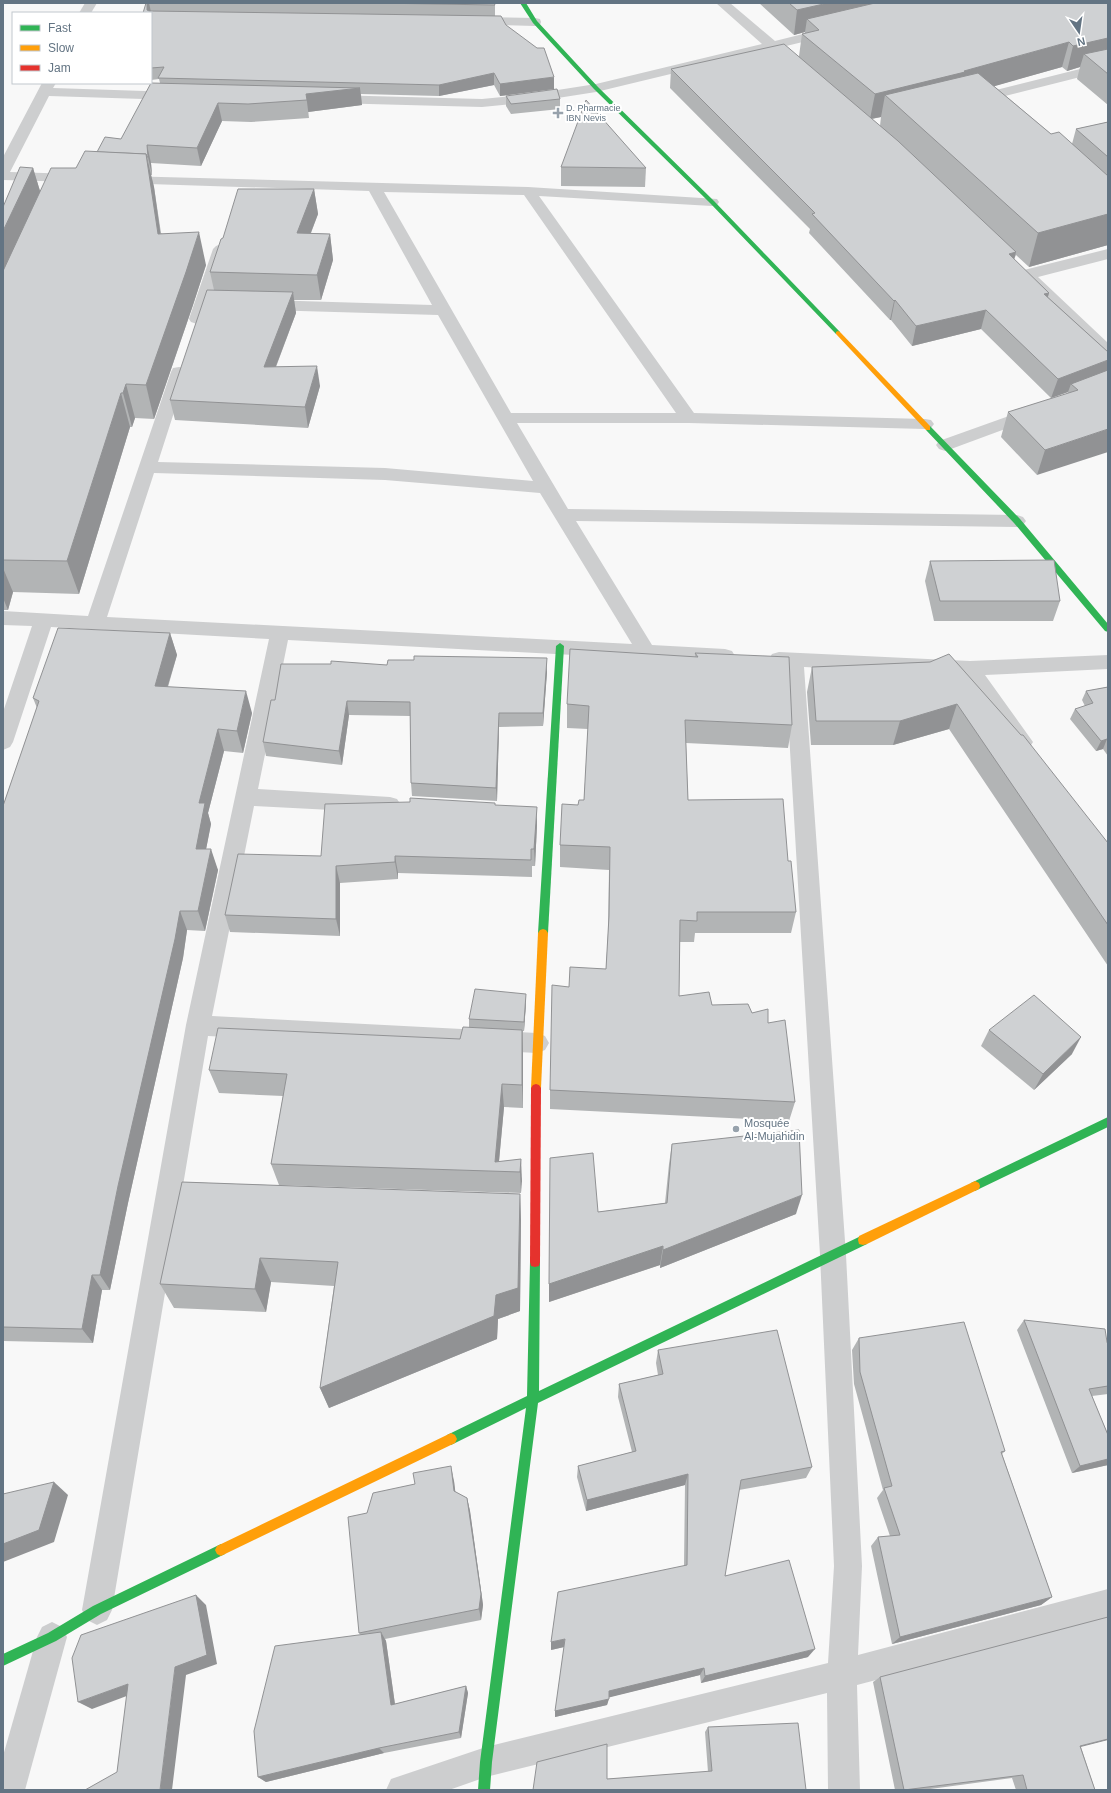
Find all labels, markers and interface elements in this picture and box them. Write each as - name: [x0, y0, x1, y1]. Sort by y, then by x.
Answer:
- legend: [12, 12, 152, 84]
- north arrow: [1059, 12, 1099, 52]
- text: Fast: [48, 21, 72, 35]
- text: N: [1076, 35, 1086, 48]
- text: Slow: [48, 41, 74, 55]
- text: Jam: [48, 61, 71, 75]
- place label: D. Pharmacie IBN Nevis: [566, 103, 621, 123]
- marker: D. Pharmacie IBN Nevis: [553, 108, 563, 118]
- place label: Mosquée Al-Mujahidin: [744, 1117, 805, 1142]
- marker: Mosquée Al-Mujahidin: [731, 1124, 741, 1134]

